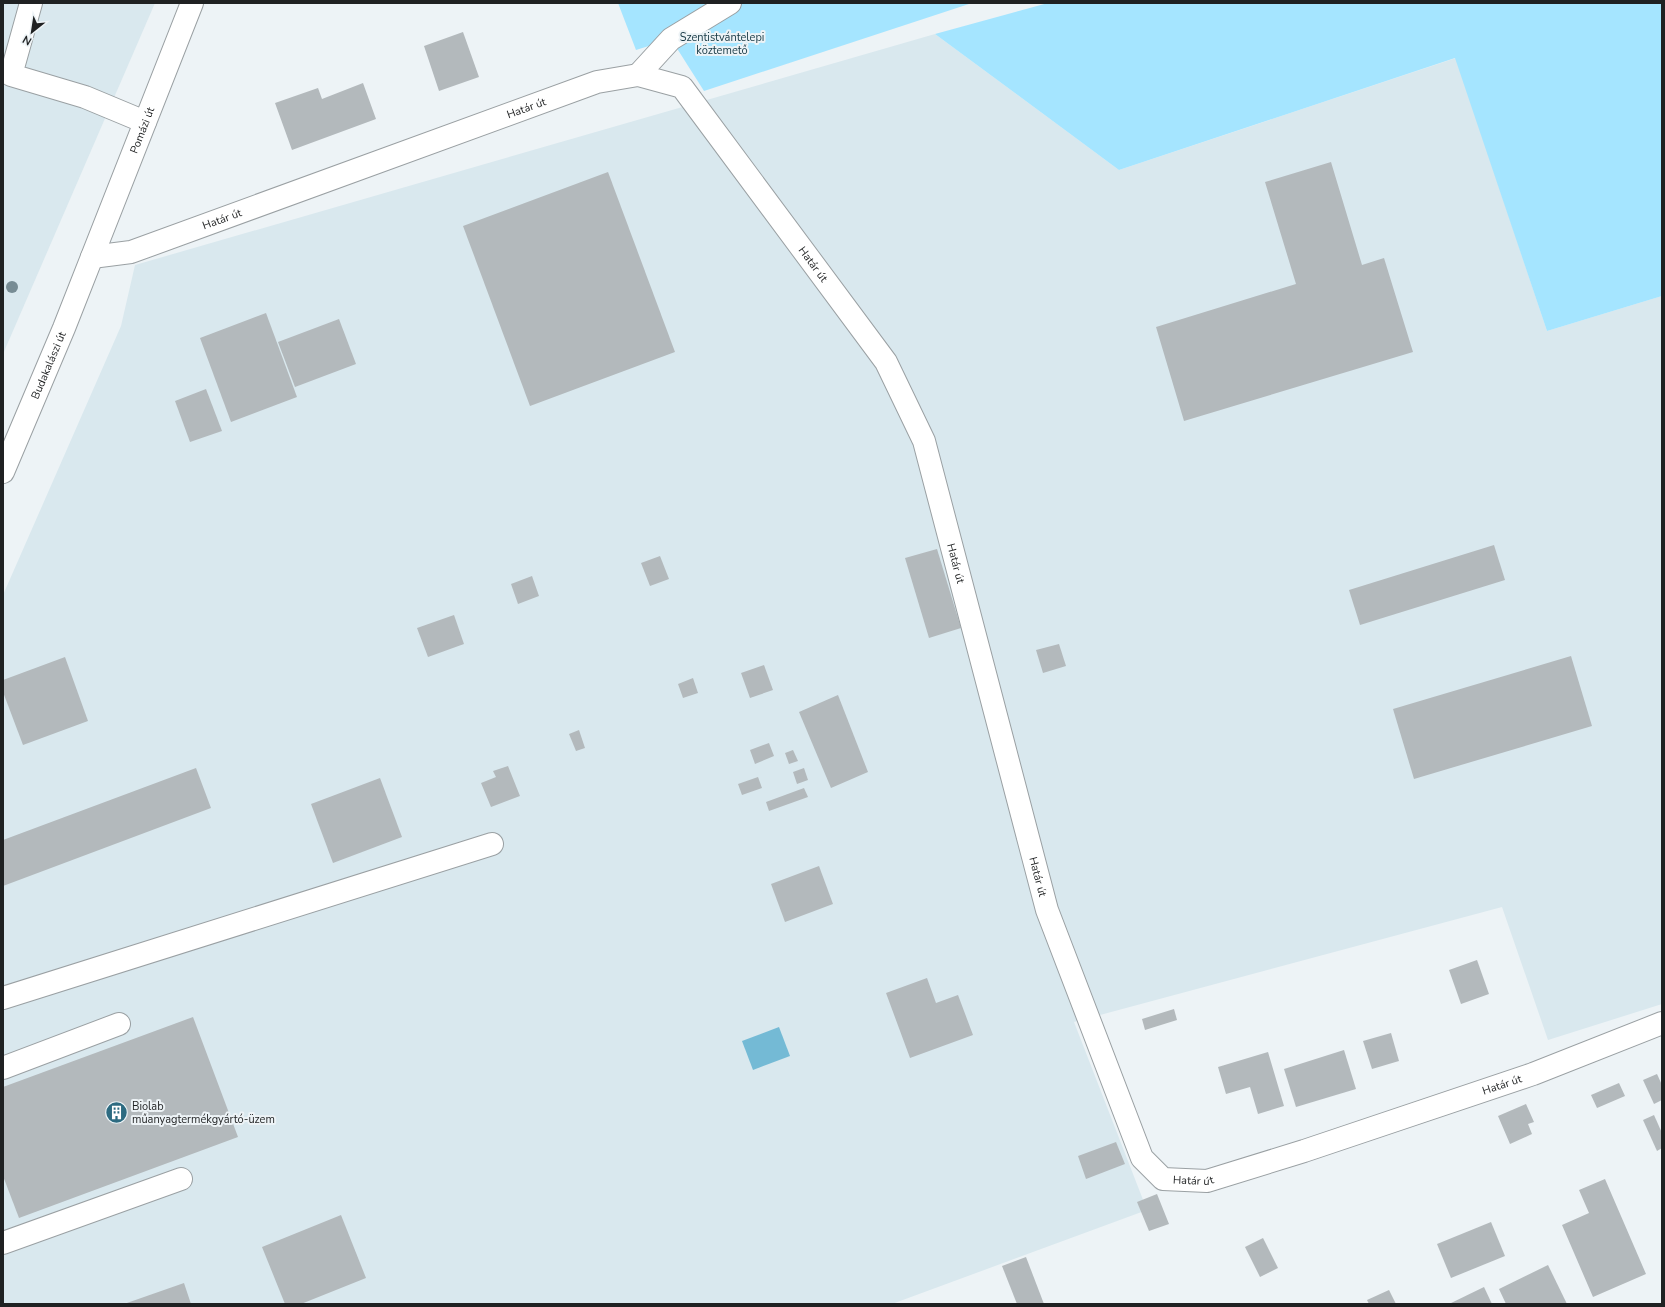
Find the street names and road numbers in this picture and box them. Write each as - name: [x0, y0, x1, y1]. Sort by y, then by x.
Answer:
- street label: Határ út: [505, 94, 548, 122]
- street label: Pomázi út: [126, 105, 158, 156]
- street label: Határ út: [200, 205, 244, 233]
- street label: Határ út: [795, 244, 831, 285]
- street label: Budakalászi út: [28, 329, 70, 401]
- street label: Határ út: [943, 542, 968, 585]
- street label: Határ út: [1025, 855, 1050, 899]
- street label: Határ út: [1480, 1071, 1524, 1099]
- street label: Határ út: [1172, 1172, 1216, 1189]

